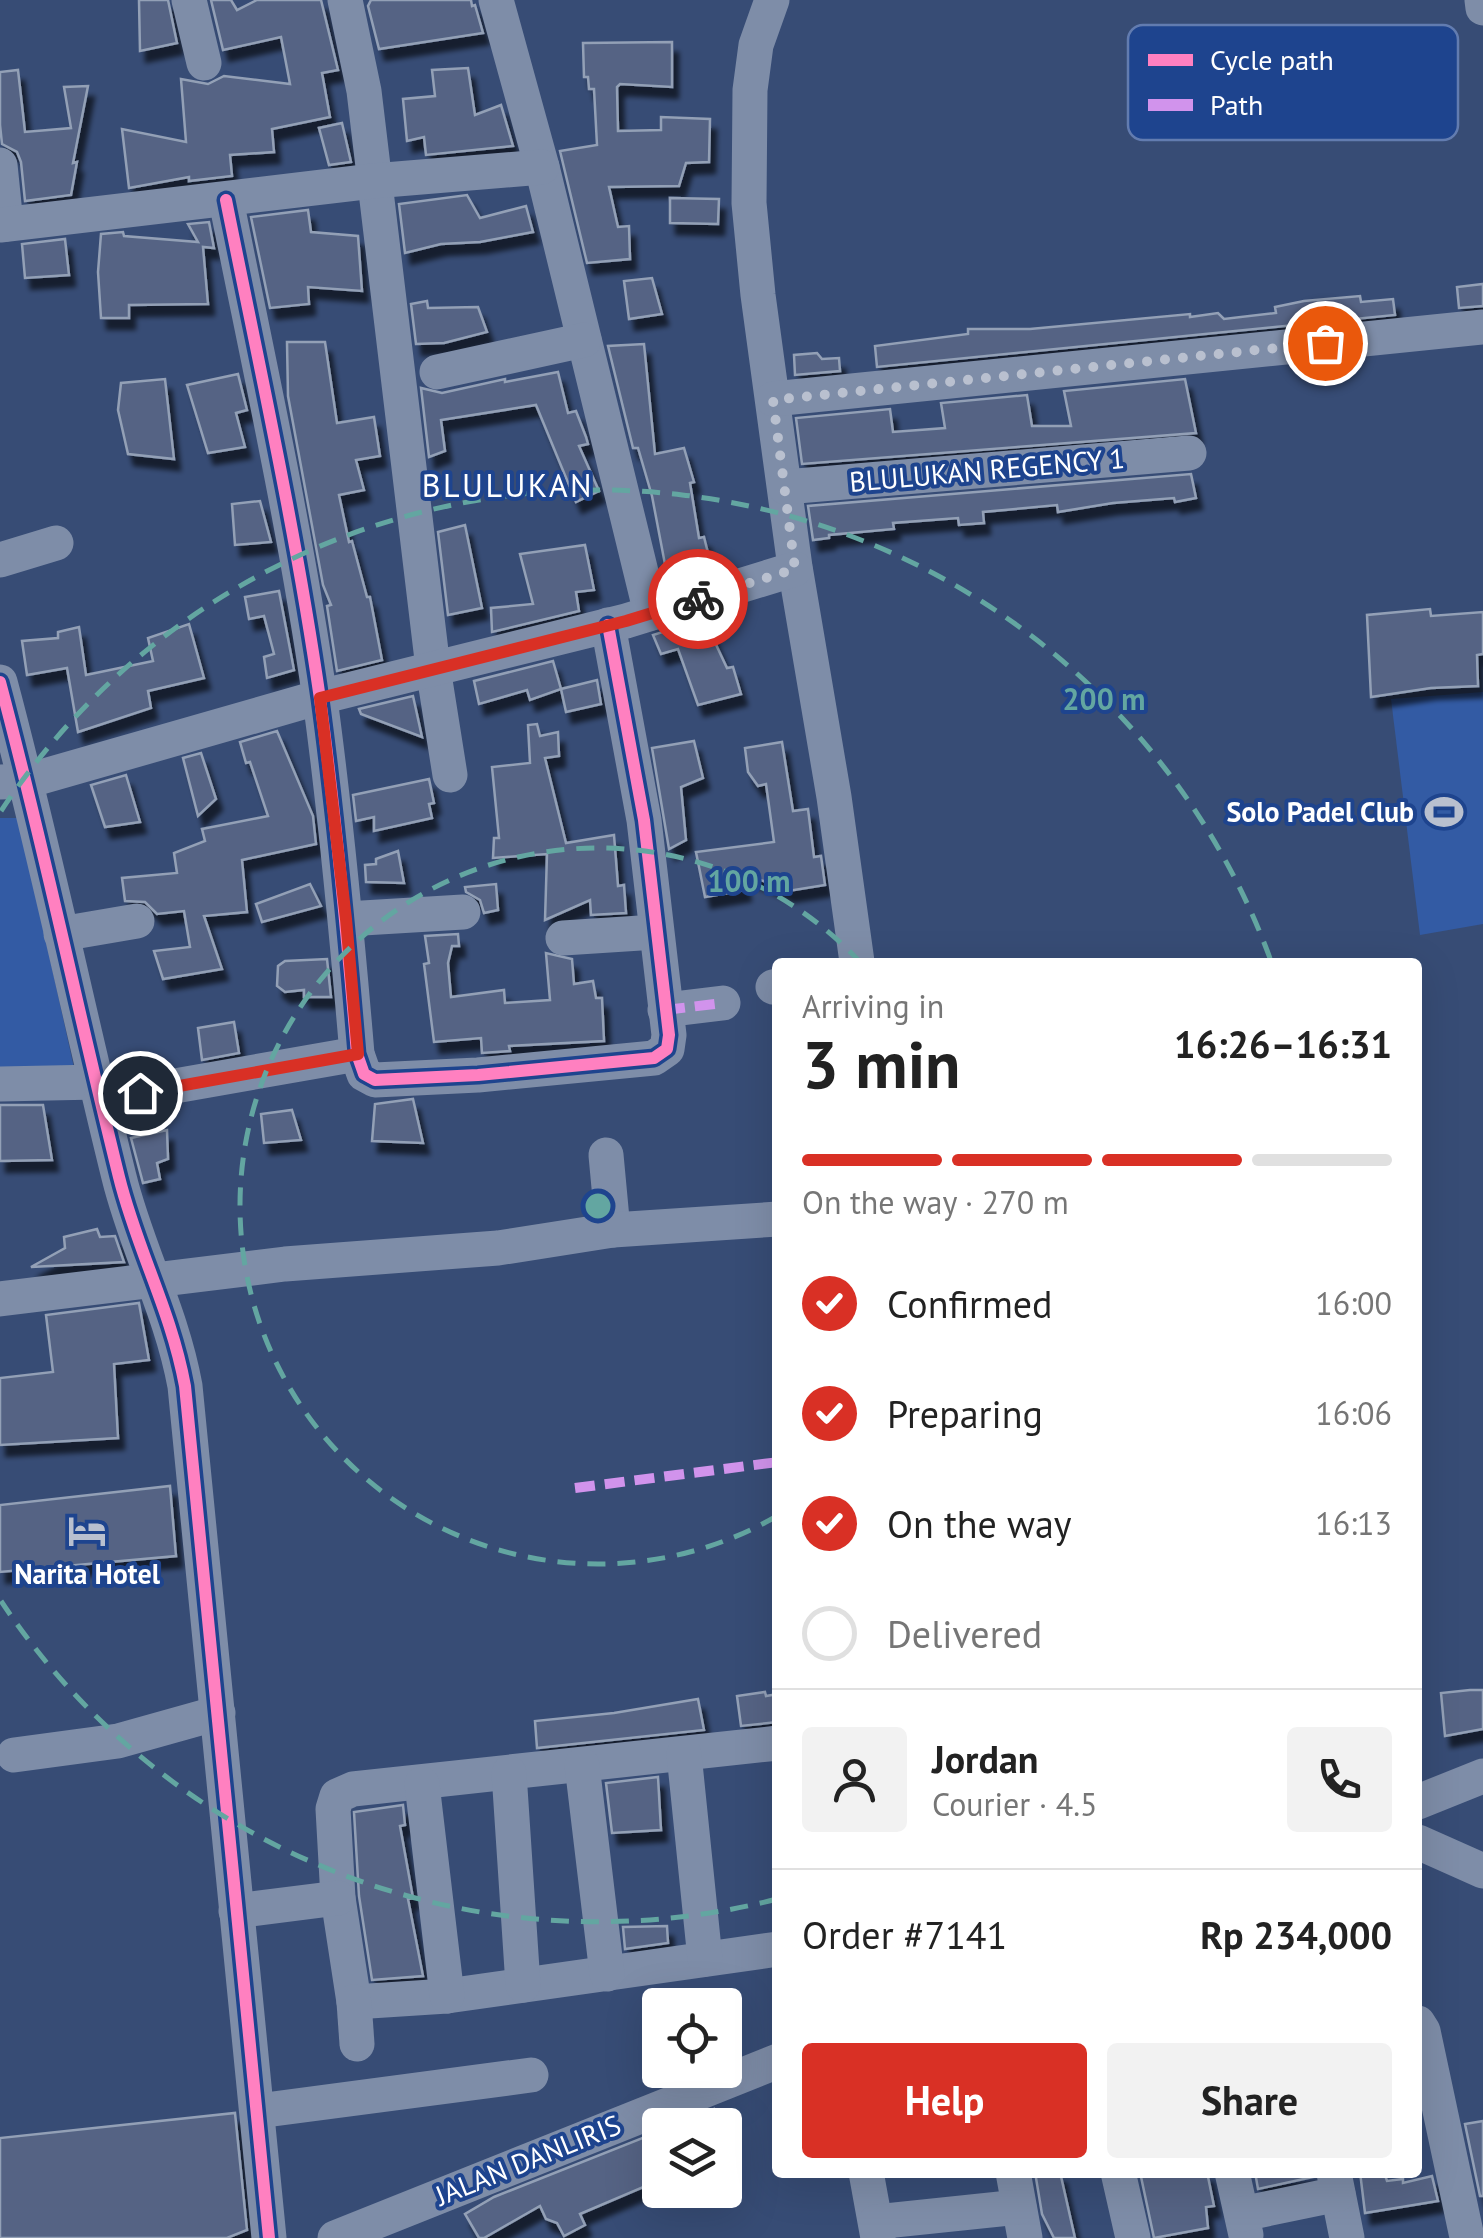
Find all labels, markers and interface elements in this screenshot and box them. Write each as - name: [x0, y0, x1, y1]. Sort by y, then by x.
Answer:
- legend: [1128, 25, 1458, 140]
- text: Cycle path: [1210, 41, 1334, 78]
- text: Path: [1210, 86, 1263, 123]
- pin: [1283, 301, 1368, 386]
- icon: bag: [1298, 316, 1353, 371]
- street label: BLULUKAN REGENCY 1: [848, 439, 1126, 500]
- district label: BLULUKAN: [422, 464, 594, 506]
- courier: [648, 549, 748, 649]
- icon: bike: [671, 572, 726, 627]
- text: 200 m: [1063, 679, 1145, 718]
- sports icon: Solo Padel Club: [1423, 791, 1465, 833]
- place label: Solo Padel Club: [1226, 793, 1414, 830]
- text: 100 m: [708, 861, 790, 900]
- text: Arriving in: [802, 985, 944, 1027]
- text: 16:26–16:31: [1174, 1019, 1392, 1068]
- text: 3 min: [802, 1022, 961, 1106]
- pin: [98, 1051, 183, 1136]
- icon: home: [113, 1066, 168, 1121]
- text: On the way · 270 m: [802, 1181, 1069, 1223]
- centre of rings: [580, 1188, 616, 1224]
- icon: check: [802, 1276, 857, 1331]
- text: Confirmed: [887, 1279, 1053, 1328]
- text: 16:00: [1315, 1282, 1392, 1324]
- icon: check: [802, 1386, 857, 1441]
- text: Preparing: [887, 1389, 1043, 1438]
- text: 16:06: [1315, 1392, 1392, 1434]
- icon: check: [802, 1496, 857, 1551]
- text: On the way: [887, 1499, 1072, 1548]
- text: 16:13: [1315, 1502, 1392, 1544]
- hotel icon: Narita Hotel: [66, 1510, 108, 1552]
- place label: Narita Hotel: [14, 1555, 161, 1592]
- text: Delivered: [887, 1609, 1042, 1658]
- button: person: [802, 1727, 907, 1832]
- button: phone: [1287, 1727, 1392, 1832]
- text: Jordan: [932, 1734, 1038, 1783]
- text: Courier · 4.5: [932, 1783, 1098, 1825]
- text: Order #7141: [802, 1910, 1007, 1959]
- text: Rp 234,000: [1200, 1910, 1392, 1959]
- map controls: [642, 1988, 742, 2208]
- button: locate: [642, 1988, 742, 2088]
- button: Help: [802, 2043, 1087, 2158]
- button: Share: [1107, 2043, 1392, 2158]
- street label: JALAN DANLIRIS: [429, 2105, 626, 2214]
- button: layers: [642, 2108, 742, 2208]

